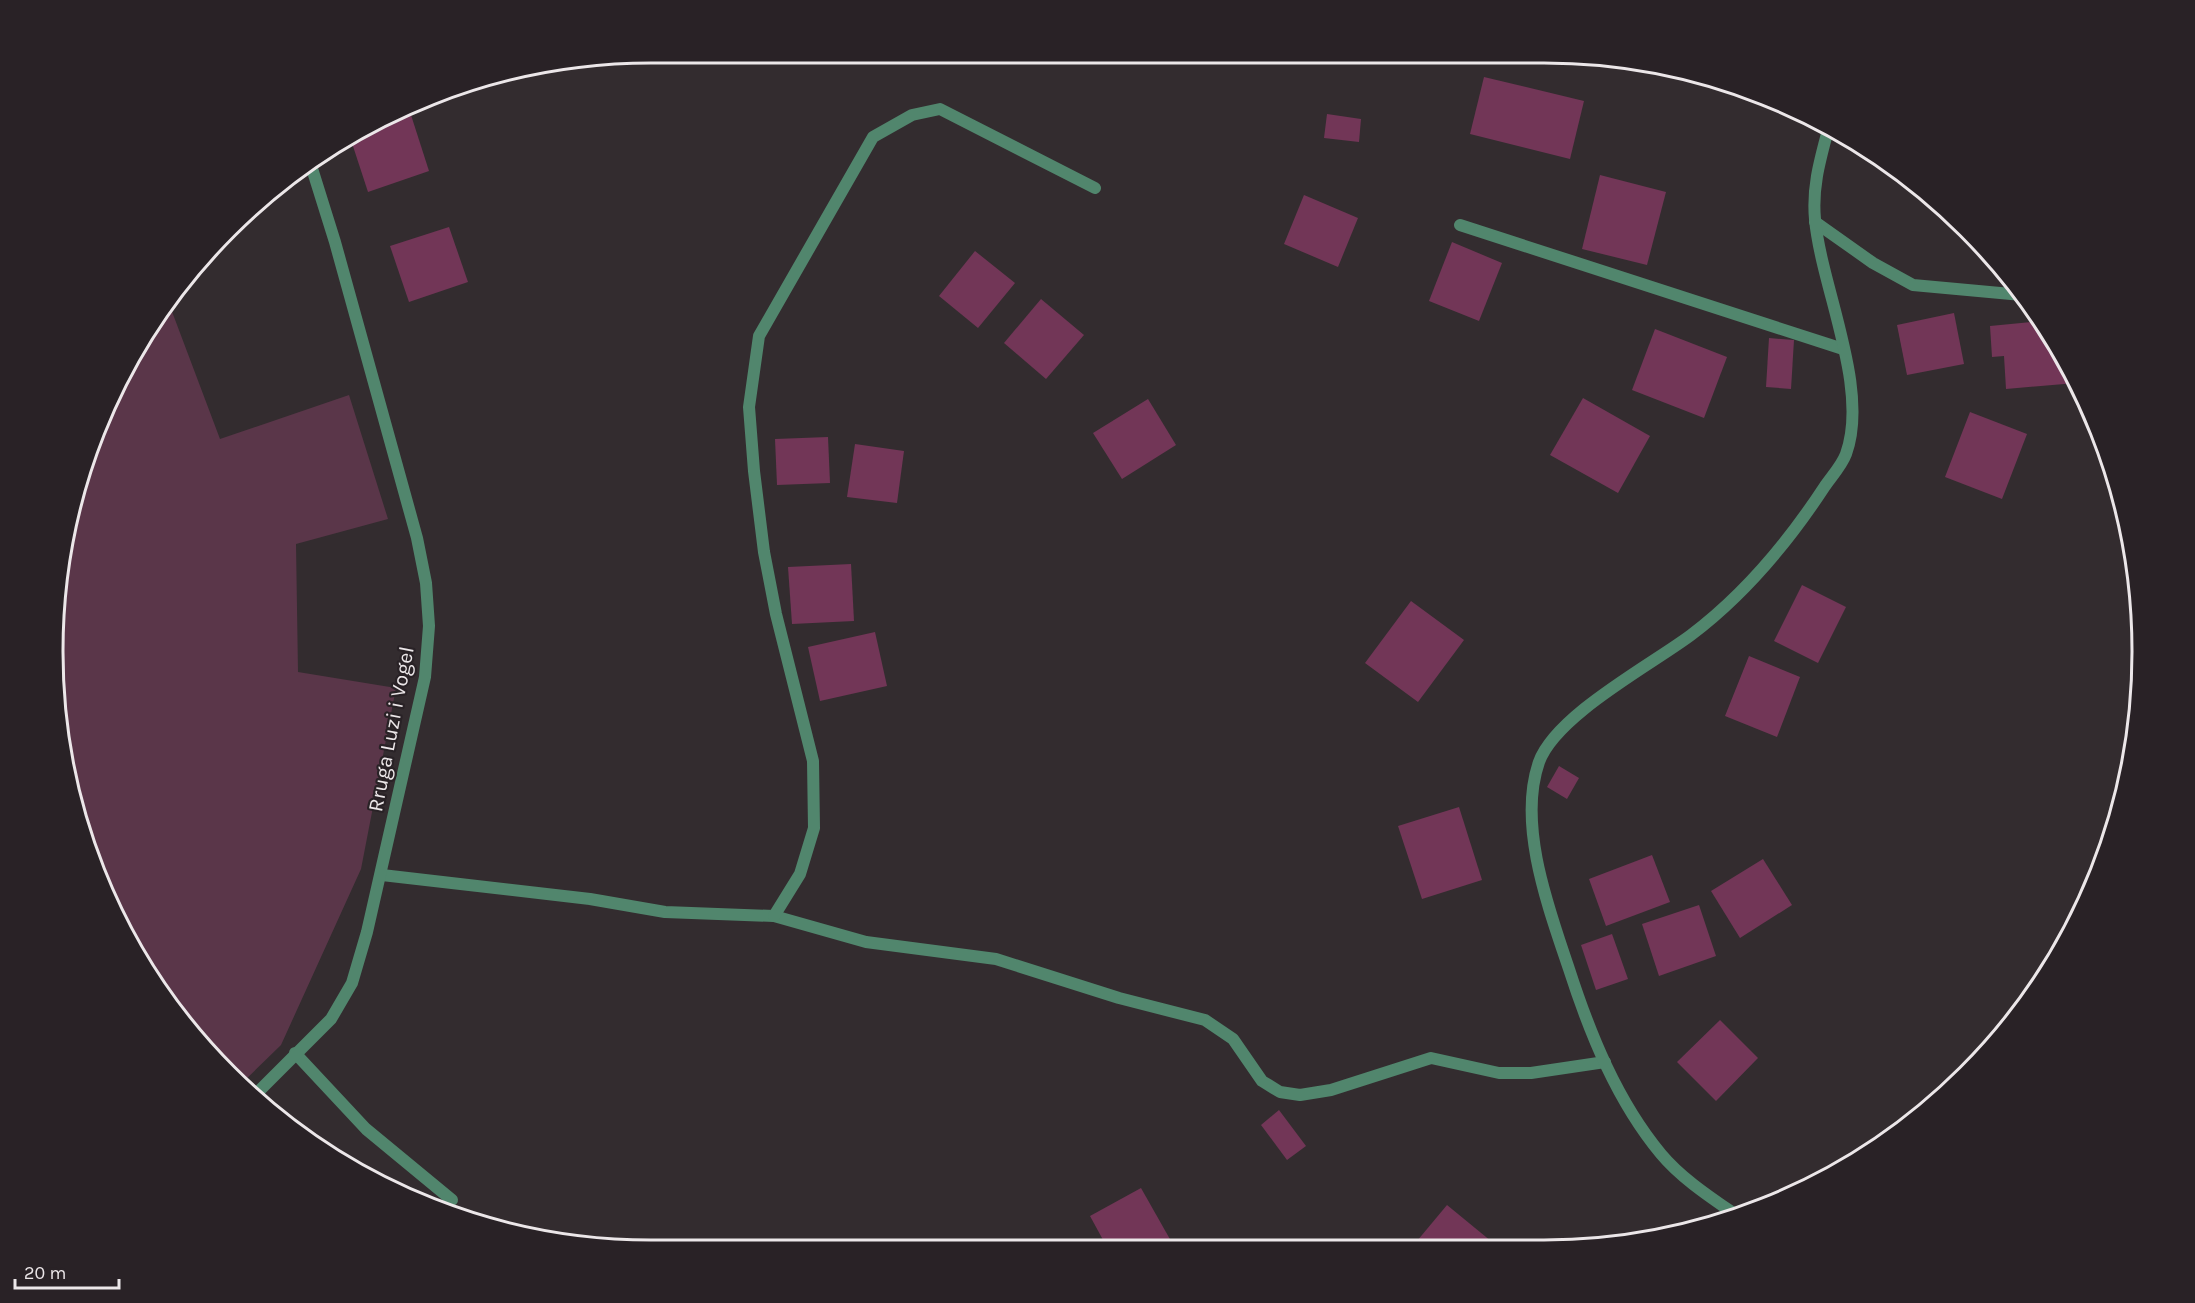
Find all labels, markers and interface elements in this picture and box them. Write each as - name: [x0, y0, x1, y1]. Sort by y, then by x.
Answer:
- street label: Rruga Luzi i Vogel: [363, 644, 419, 814]
- scale bar: [15, 1252, 118, 1290]
- text: 20 m: [24, 1262, 66, 1284]

